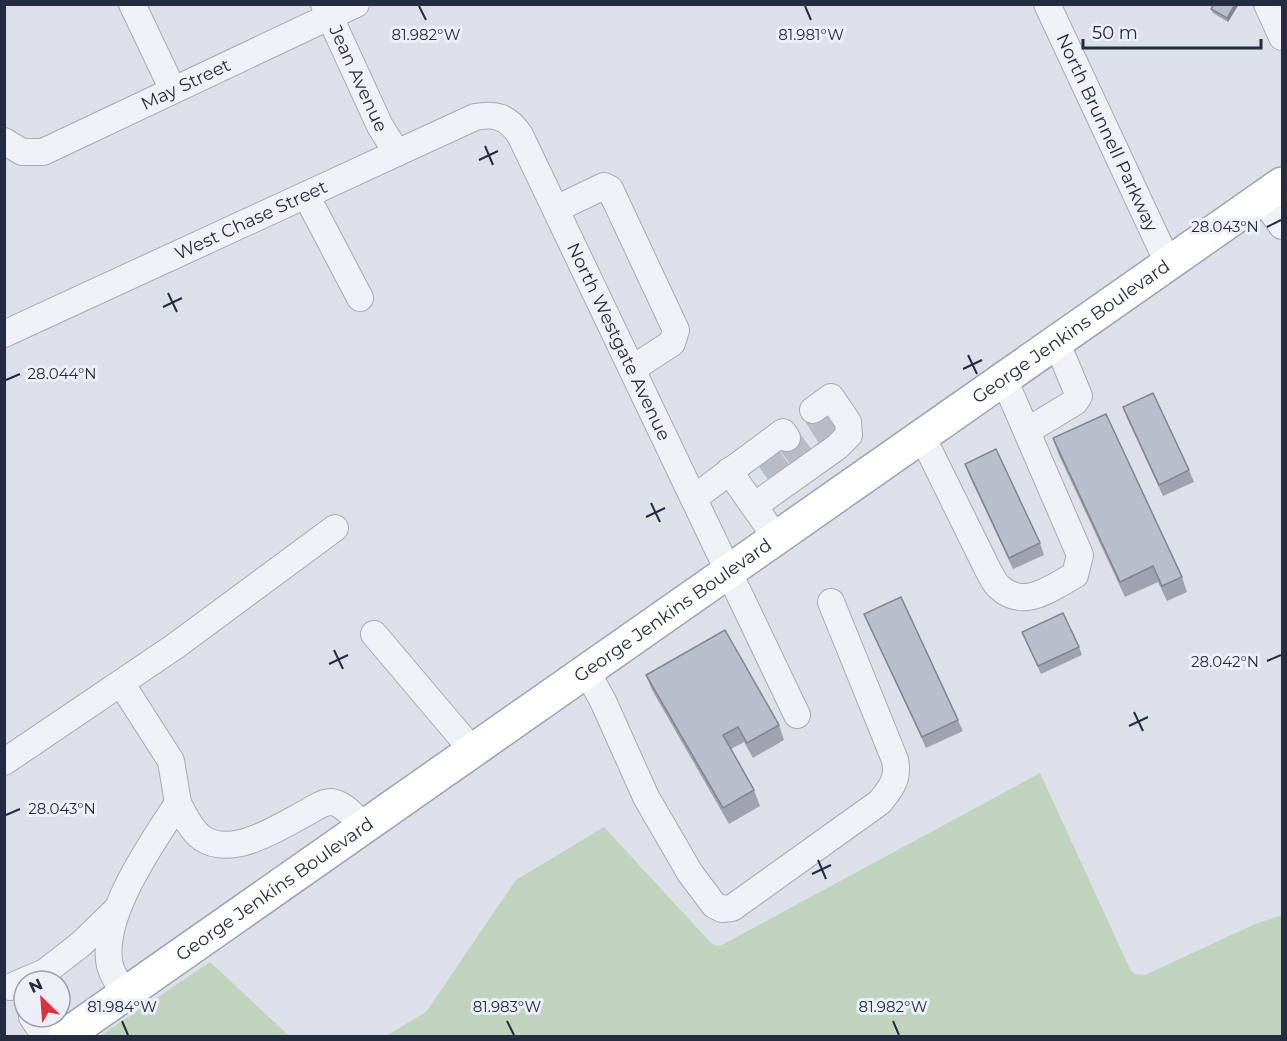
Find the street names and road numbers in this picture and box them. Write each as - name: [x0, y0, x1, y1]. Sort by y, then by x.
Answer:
- street label: Jean Avenue: [324, 21, 392, 136]
- street label: North Brunnell Parkway: [1051, 30, 1163, 236]
- street label: May Street: [137, 54, 234, 115]
- street label: West Chase Street: [171, 176, 331, 265]
- street label: North Westgate Avenue: [562, 239, 675, 444]
- street label: George Jenkins Boulevard: [968, 255, 1174, 408]
- street label: George Jenkins Boulevard: [570, 534, 776, 687]
- street label: George Jenkins Boulevard: [172, 812, 378, 966]

